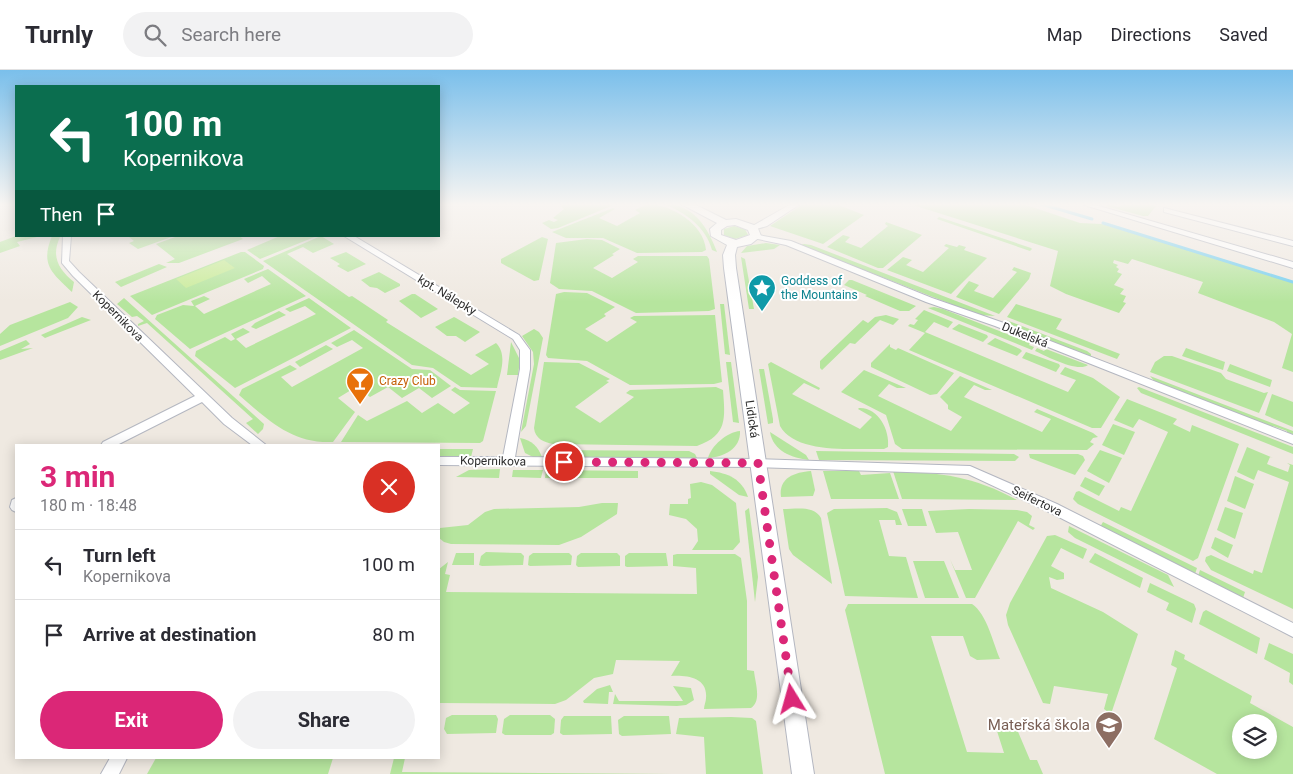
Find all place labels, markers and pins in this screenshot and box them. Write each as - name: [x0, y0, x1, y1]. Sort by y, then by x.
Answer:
- place icon: Goddess of the Mountains: [747, 273, 777, 312]
- place label: Goddess of the Mountains: [781, 274, 858, 302]
- bar icon: Crazy Club: [345, 366, 375, 405]
- place label: Crazy Club: [379, 374, 436, 388]
- pin: [543, 441, 585, 483]
- school or university icon: Mateřská škola: [1094, 710, 1124, 749]
- place label: Mateřská škola: [988, 716, 1090, 734]

